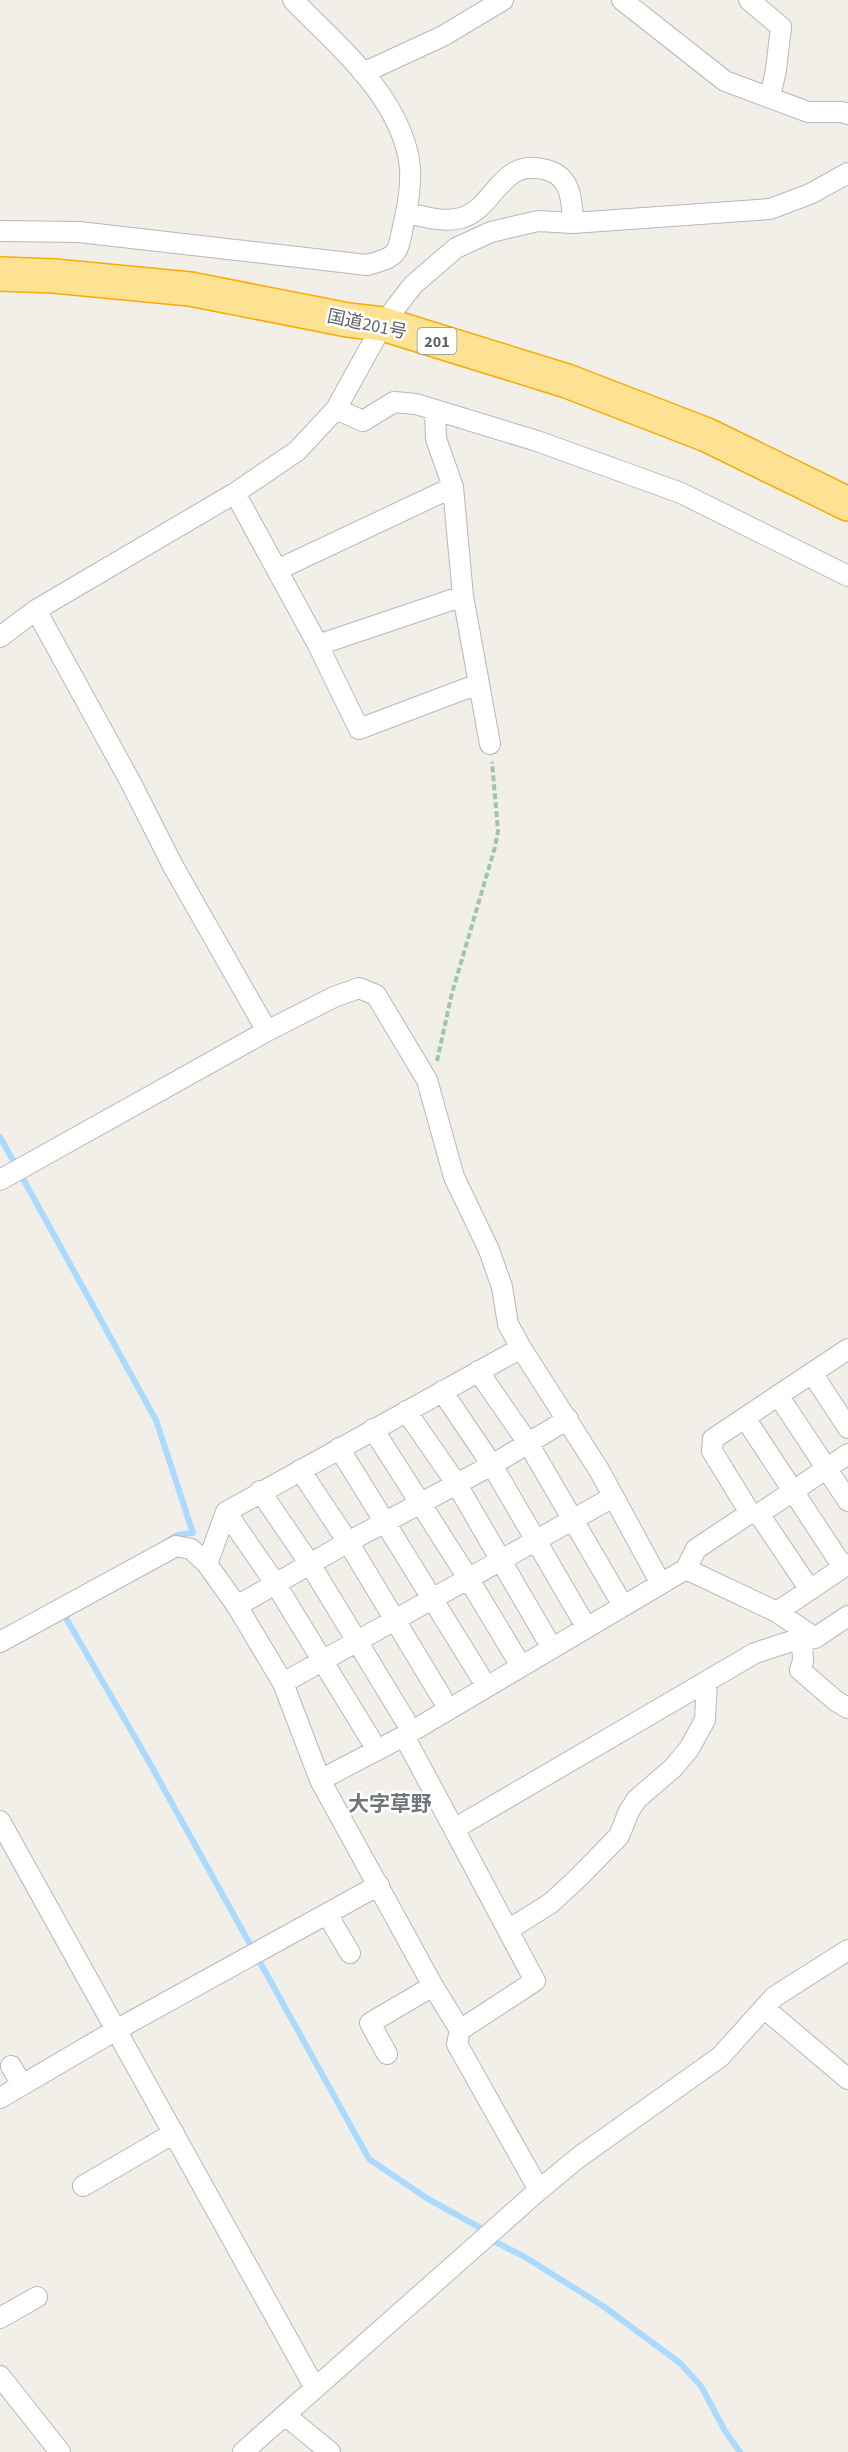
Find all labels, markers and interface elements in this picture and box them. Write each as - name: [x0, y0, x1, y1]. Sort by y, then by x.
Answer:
- street label: 国道201号: [325, 304, 409, 345]
- road number: 201: [418, 328, 456, 354]
- district label: 大字草野: [348, 1789, 432, 1819]

